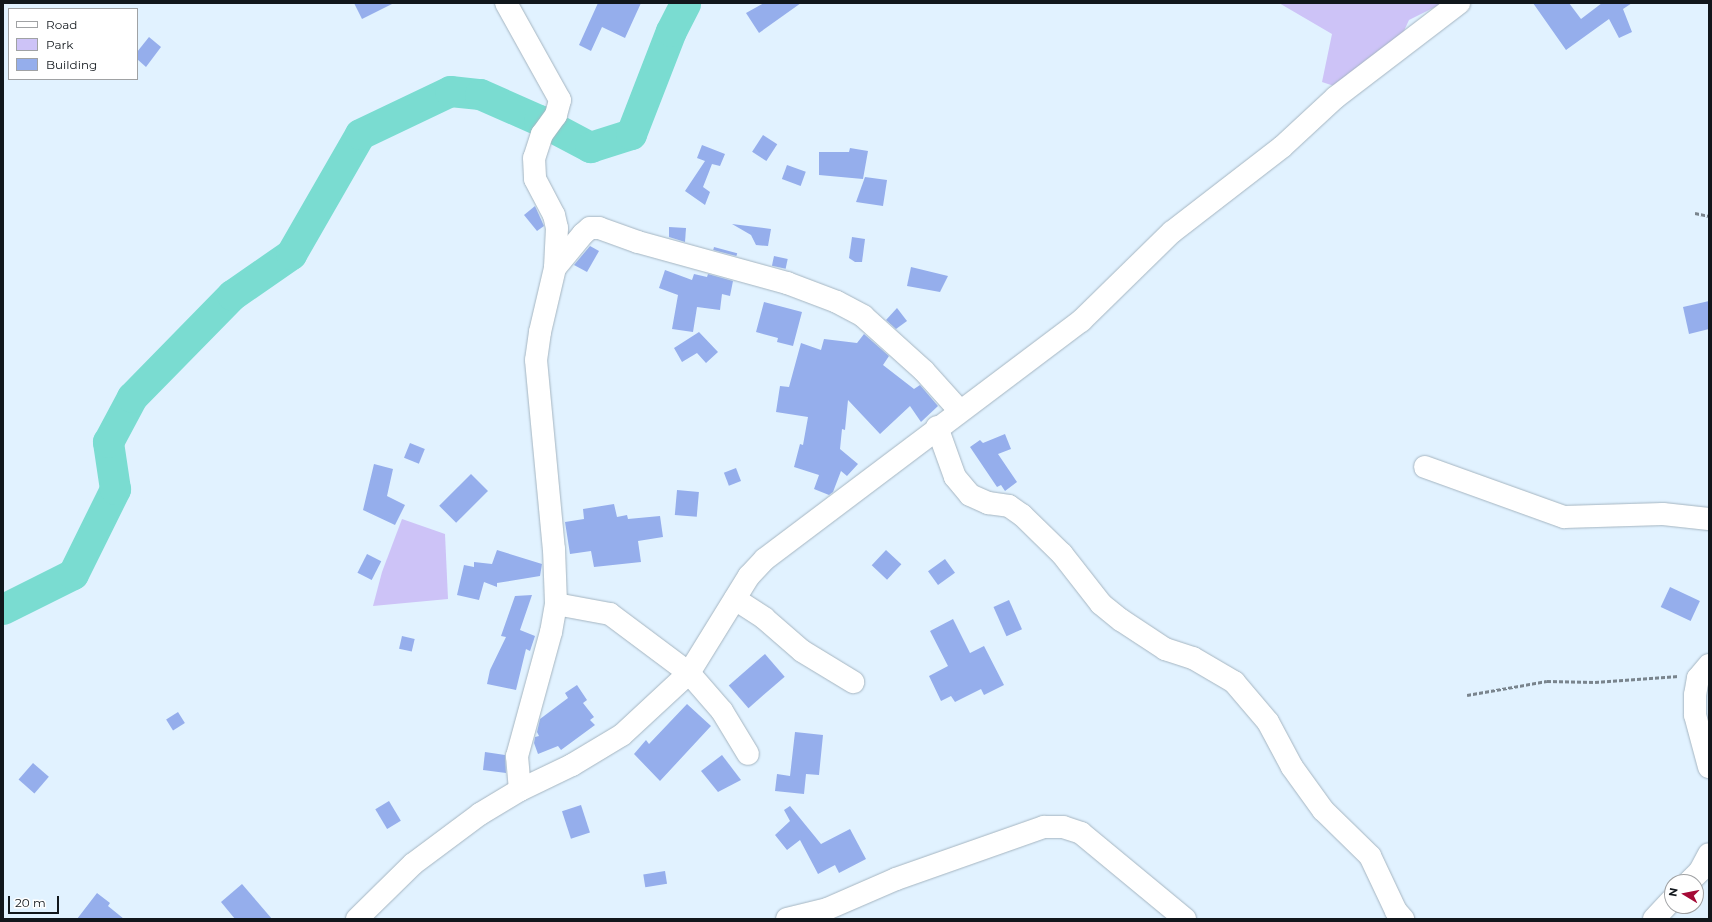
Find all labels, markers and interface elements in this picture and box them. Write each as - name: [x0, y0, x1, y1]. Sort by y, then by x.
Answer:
- legend: [8, 8, 138, 80]
- text: Road: [46, 17, 77, 32]
- text: Park: [46, 37, 73, 52]
- text: Building: [46, 57, 97, 72]
- north arrow: [1664, 874, 1704, 914]
- text: N: [1666, 887, 1681, 898]
- scale bar: [10, 888, 61, 914]
- text: 20 m: [15, 895, 46, 910]

